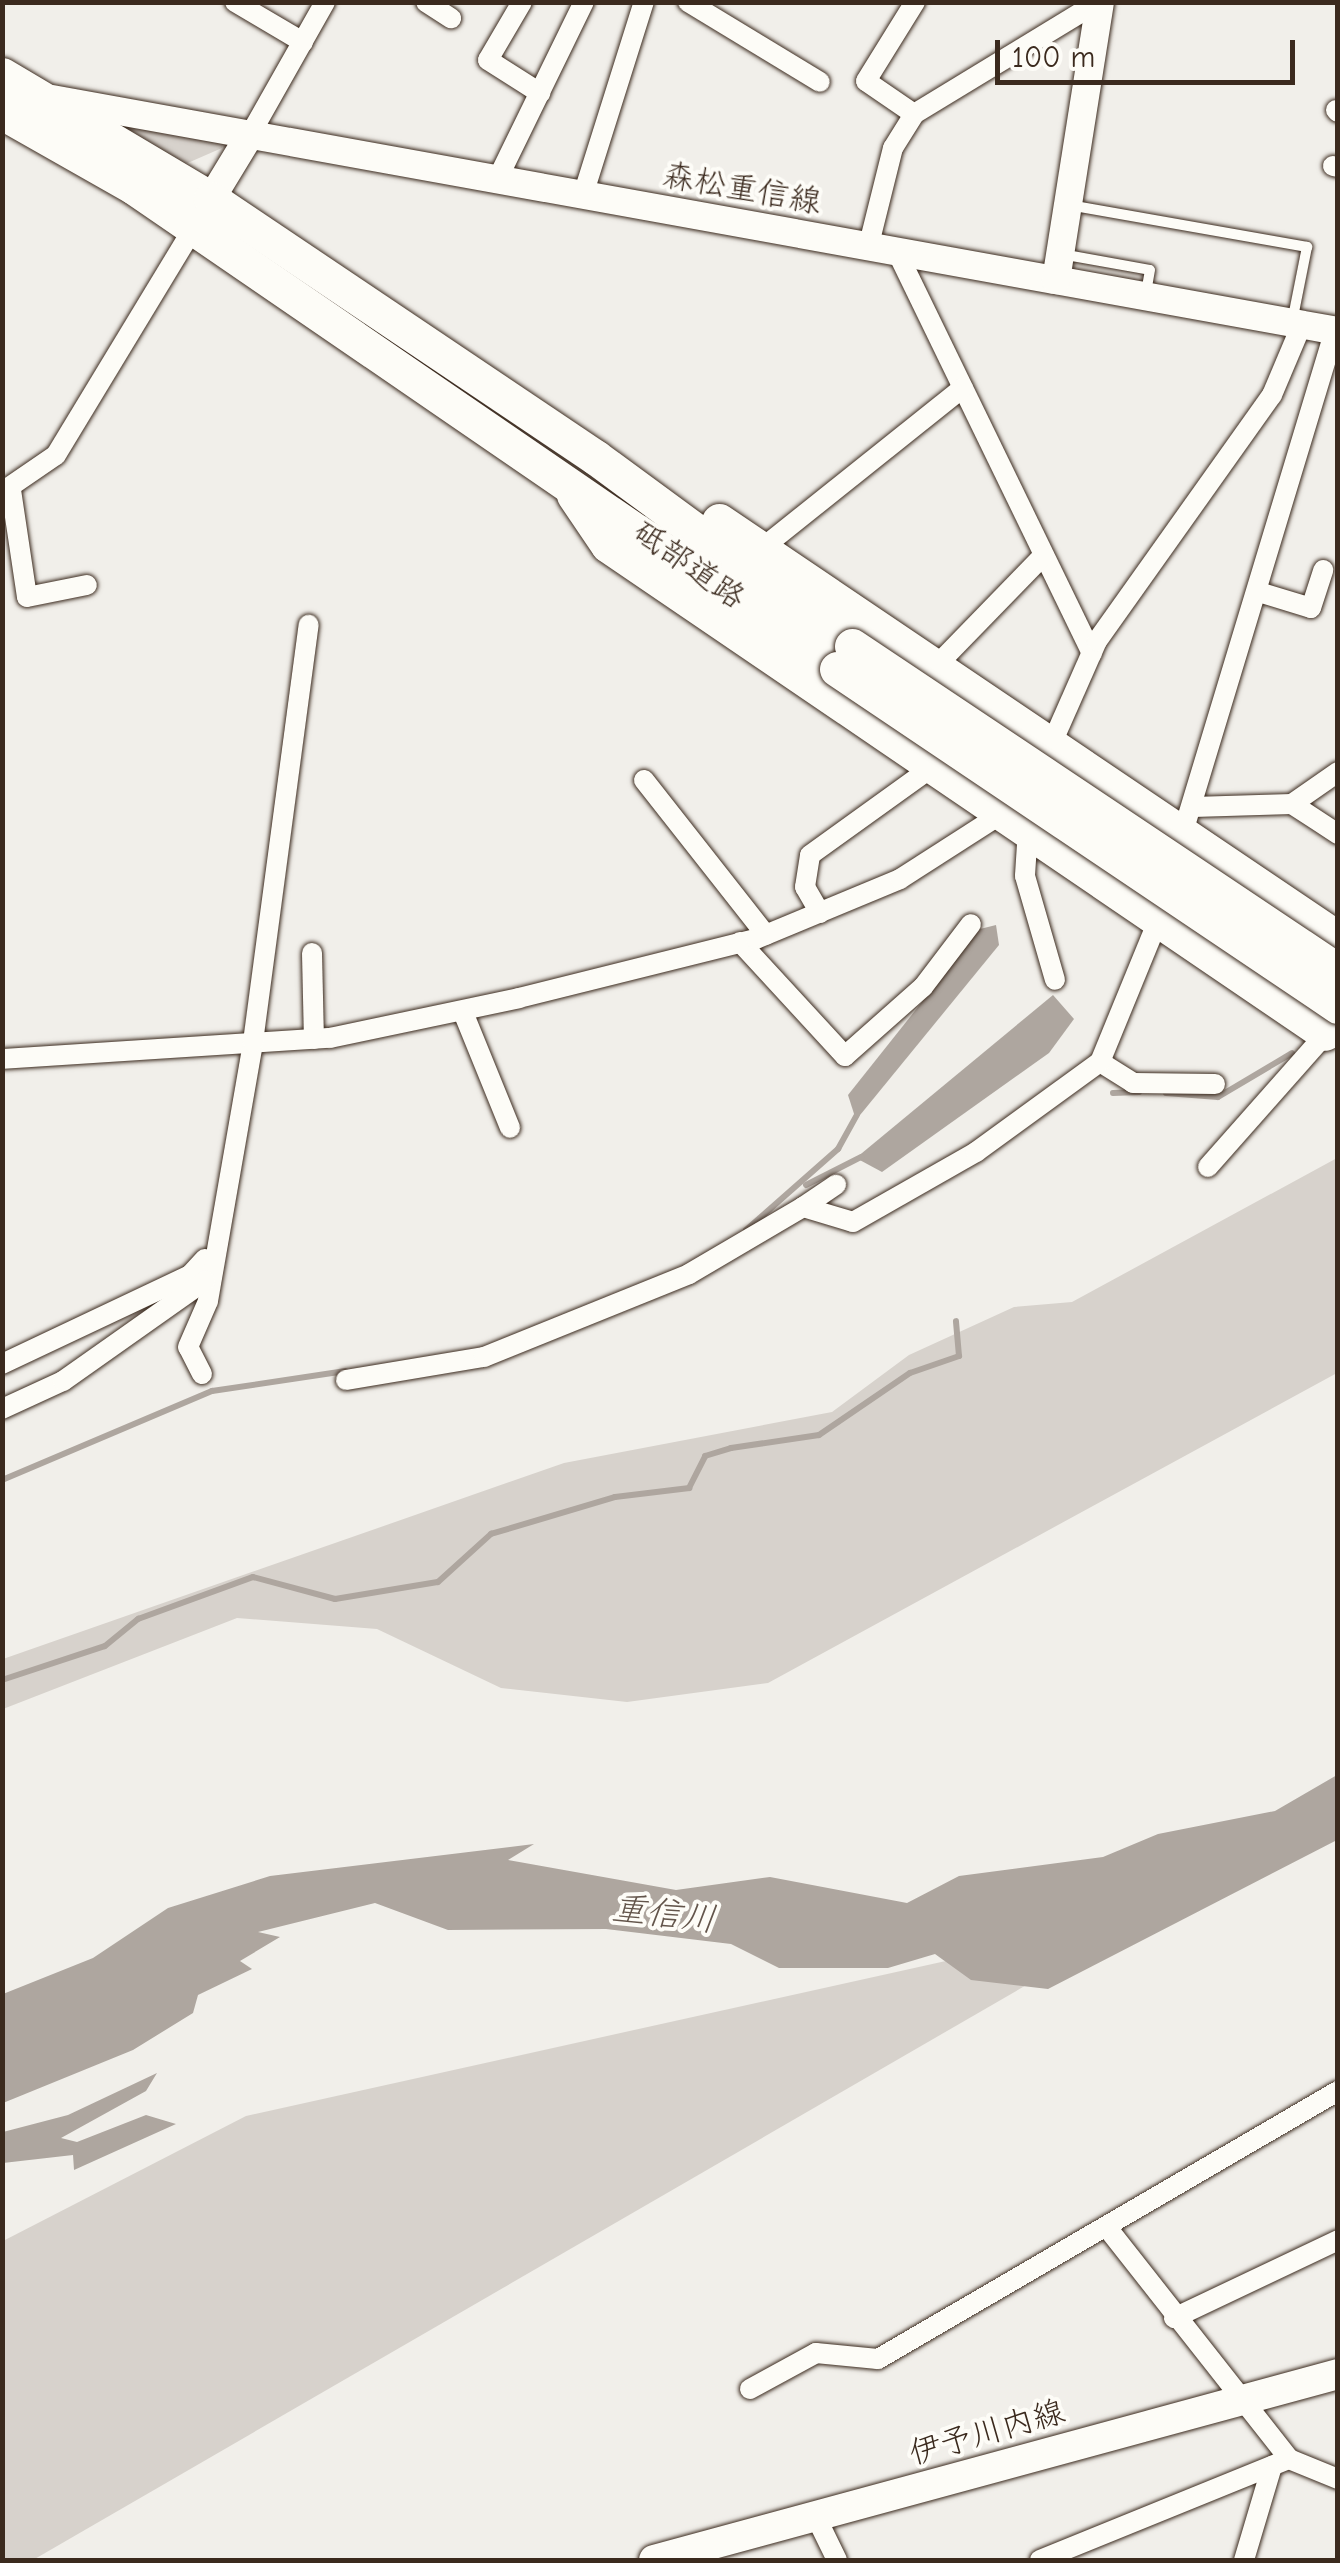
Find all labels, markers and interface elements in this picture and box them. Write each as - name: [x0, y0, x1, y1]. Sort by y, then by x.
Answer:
- scale bar: [1000, 20, 1300, 82]
- text: 100 m: [1012, 40, 1095, 75]
- street label: 森松重信線: [660, 156, 824, 222]
- street label: 砥部道路: [626, 513, 752, 617]
- water label: 重信川: [609, 1887, 719, 1941]
- street label: 伊予川内線: [905, 2392, 1069, 2474]

